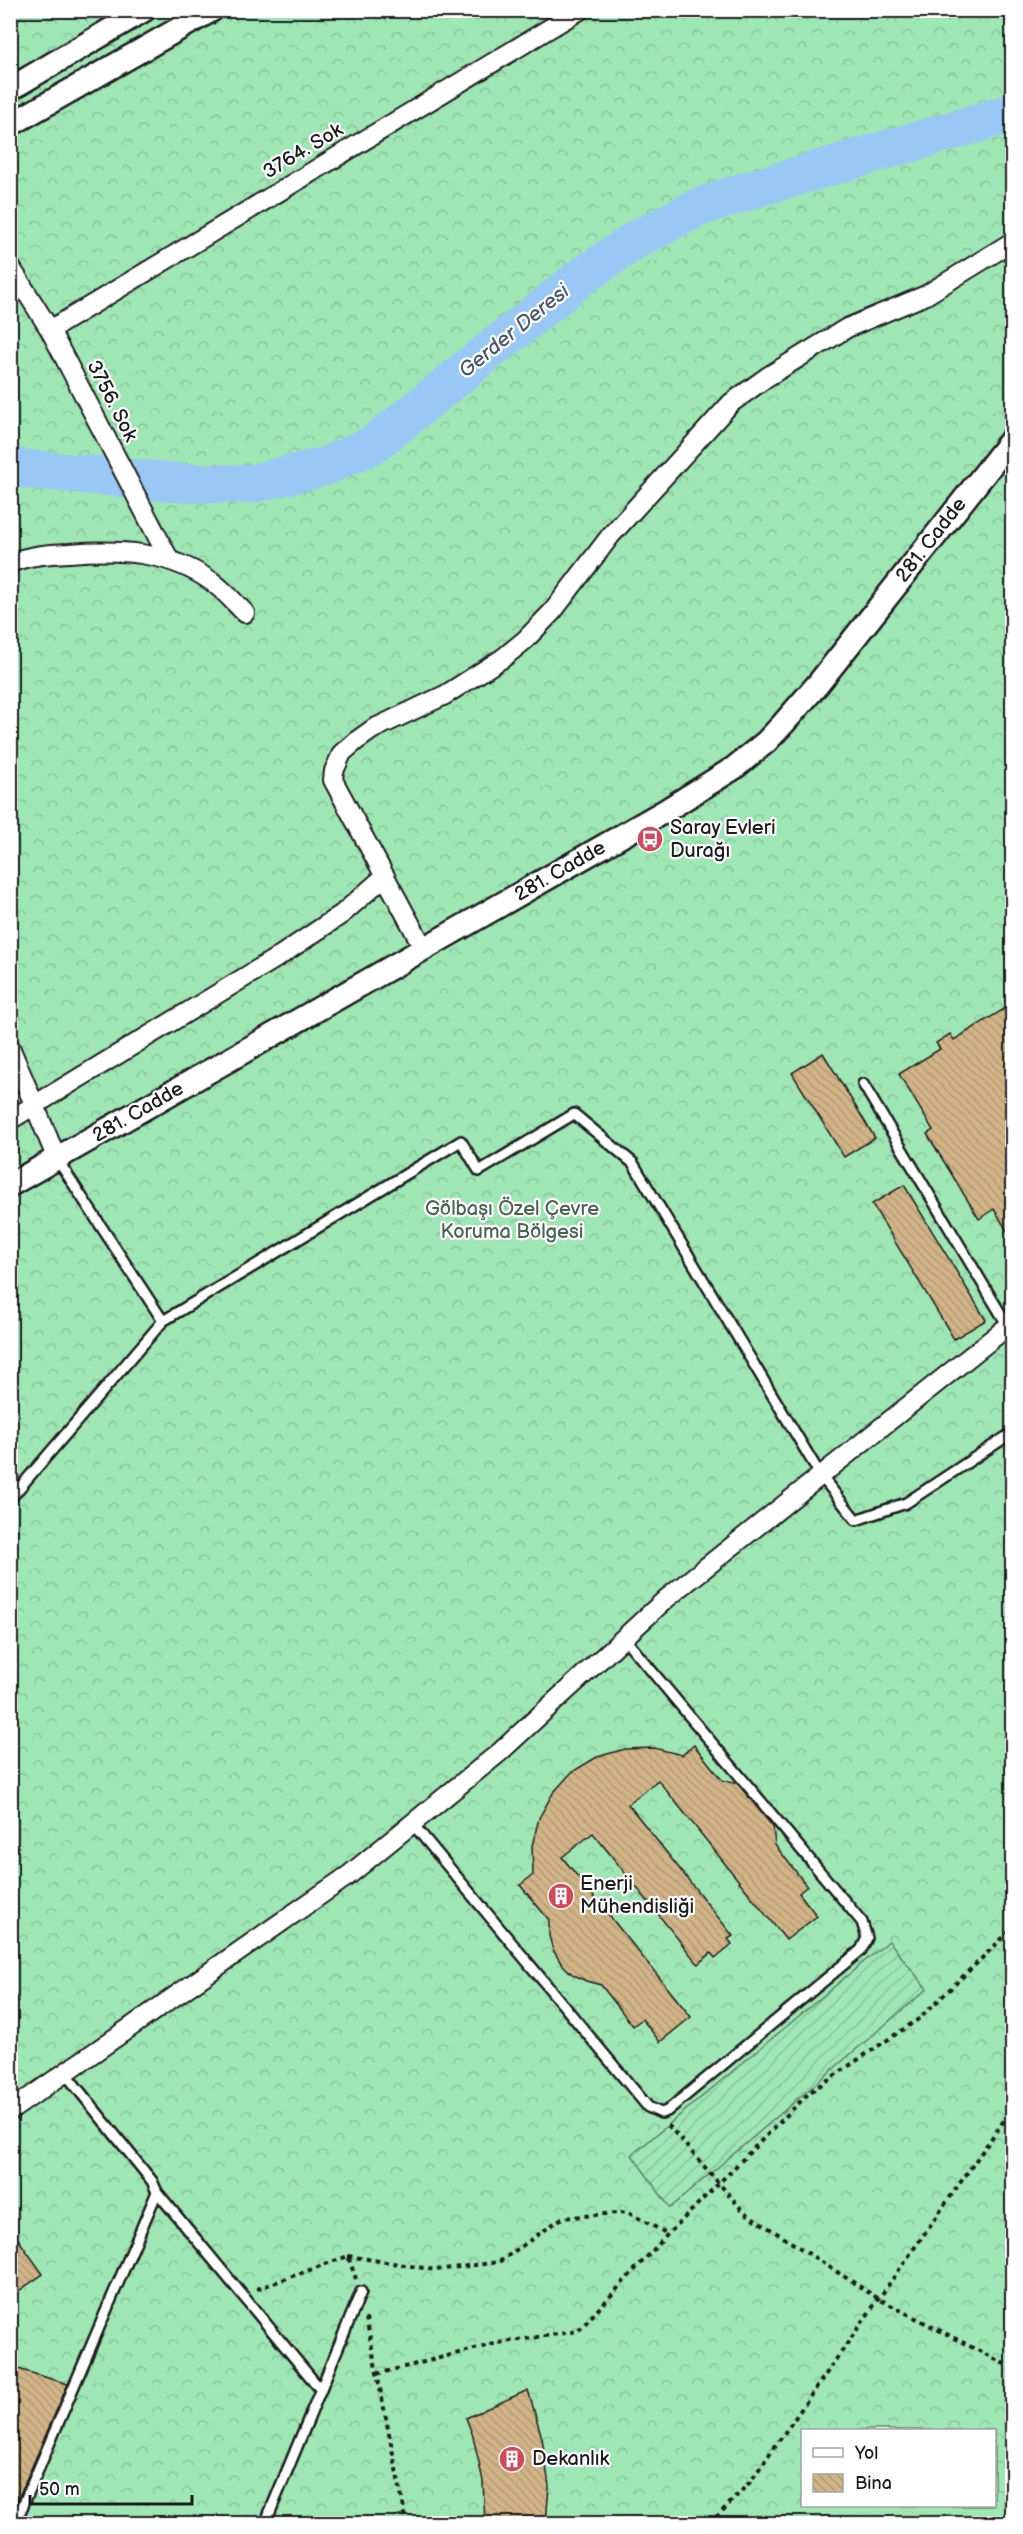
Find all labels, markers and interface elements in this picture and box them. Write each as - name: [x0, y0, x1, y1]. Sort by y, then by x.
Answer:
- street label: 3764. Sok: [259, 118, 347, 184]
- water label: Gerder Deresi: [454, 278, 575, 383]
- street label: 3756. Sok: [81, 356, 143, 446]
- street label: 281. Cadde: [891, 493, 972, 587]
- place label: Saray Evleri Durağı: [670, 816, 776, 863]
- bus stop icon: Saray Evleri Durağı: [635, 824, 665, 854]
- street label: 281. Cadde: [510, 835, 610, 907]
- street label: 281. Cadde: [88, 1076, 188, 1148]
- park label: Gölbaşı Özel Çevre Koruma Bölgesi: [425, 1196, 599, 1244]
- place label: Enerji Mühendisliği: [580, 1872, 694, 1919]
- building icon: Enerji Mühendisliği: [546, 1881, 576, 1911]
- legend: [801, 2429, 996, 2507]
- text: Yol: [854, 2443, 878, 2464]
- building icon: Dekanlık: [497, 2444, 527, 2474]
- place label: Dekanlık: [532, 2447, 609, 2471]
- scale bar: [30, 2468, 192, 2506]
- text: Bina: [855, 2473, 892, 2494]
- text: 50 m: [39, 2479, 80, 2500]

